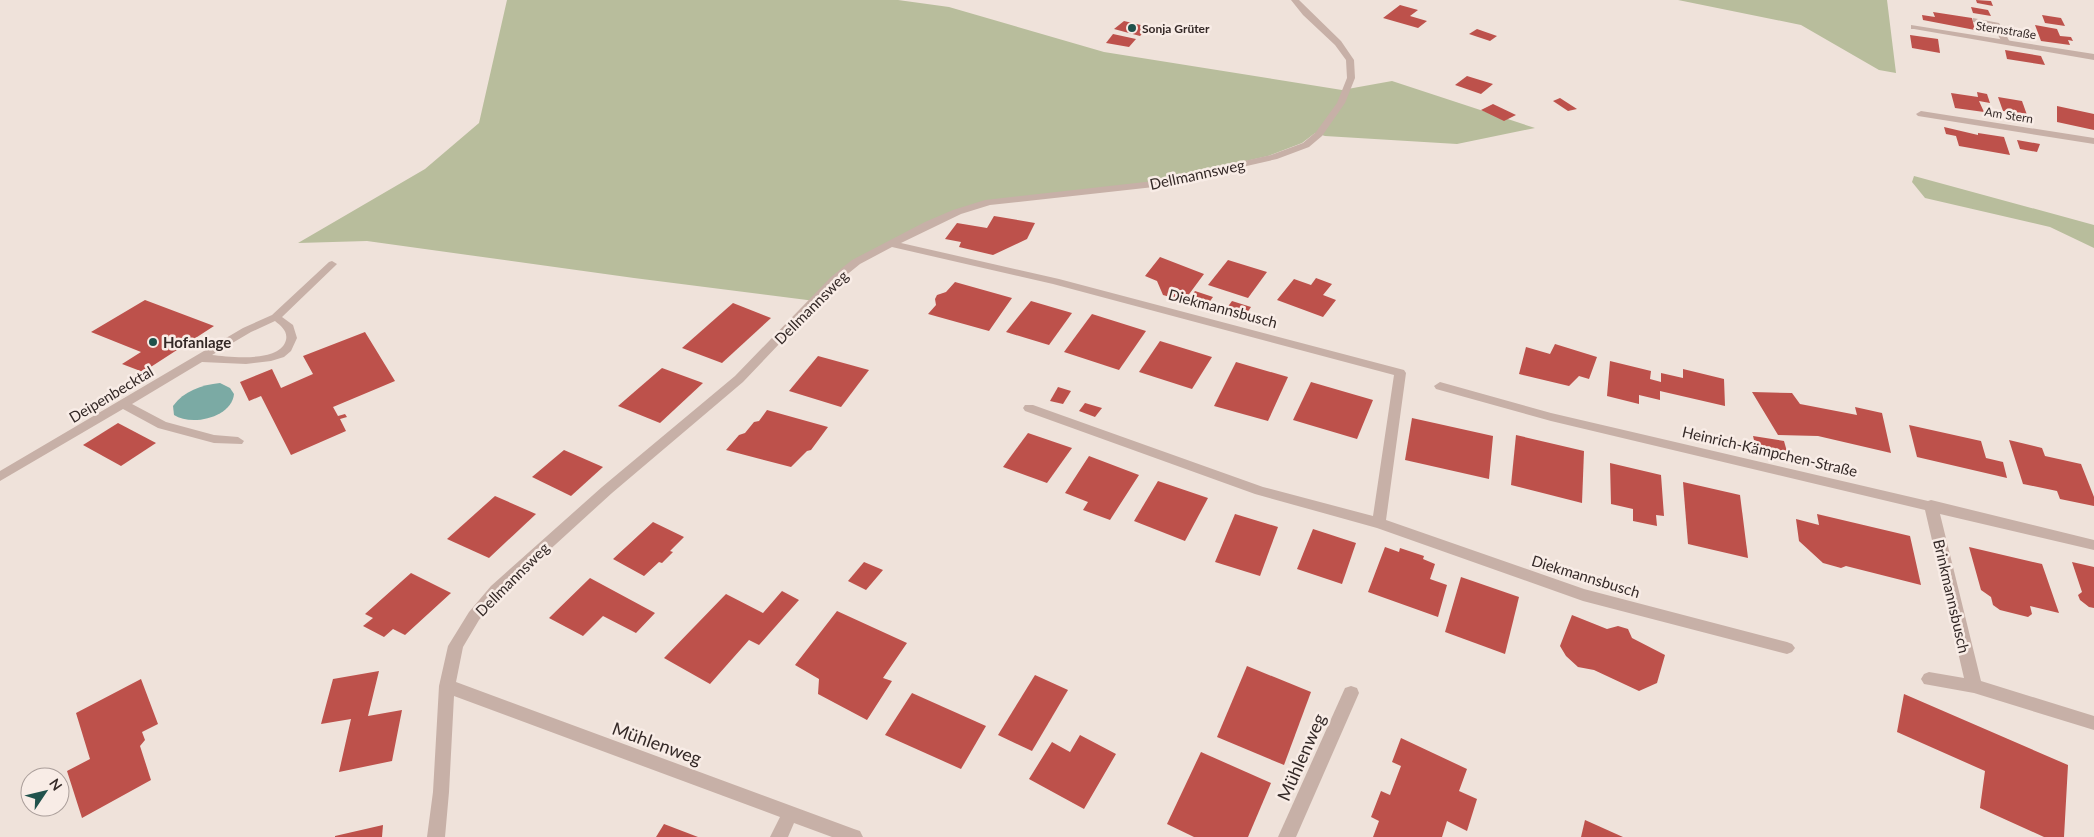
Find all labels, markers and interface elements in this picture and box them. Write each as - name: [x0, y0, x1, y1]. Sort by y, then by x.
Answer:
- street label: Sternstraße: [1975, 18, 2037, 42]
- place label: Sonja Grüter: [1142, 21, 1210, 36]
- marker: Sonja Grüter: [1126, 22, 1138, 34]
- street label: Am Stern: [1984, 104, 2034, 126]
- street label: Dellmannsweg: [1148, 155, 1246, 193]
- street label: Dellmannsweg: [770, 266, 852, 348]
- street label: Diekmannsbusch: [1166, 285, 1280, 331]
- place label: Hofanlage: [163, 333, 231, 351]
- marker: Hofanlage: [147, 336, 159, 348]
- street label: Deipenbecktal: [66, 362, 156, 426]
- street label: Heinrich-Kämpchen-Straße: [1681, 422, 1859, 480]
- street label: Brinkmannsbusch: [1930, 537, 1974, 655]
- street label: Dellmannsweg: [471, 538, 553, 620]
- street label: Diekmannsbusch: [1530, 551, 1642, 601]
- street label: Mühlenweg: [1272, 710, 1330, 804]
- street label: Mühlenweg: [609, 717, 705, 769]
- north arrow: [20, 767, 70, 817]
- text: N: [46, 775, 66, 794]

